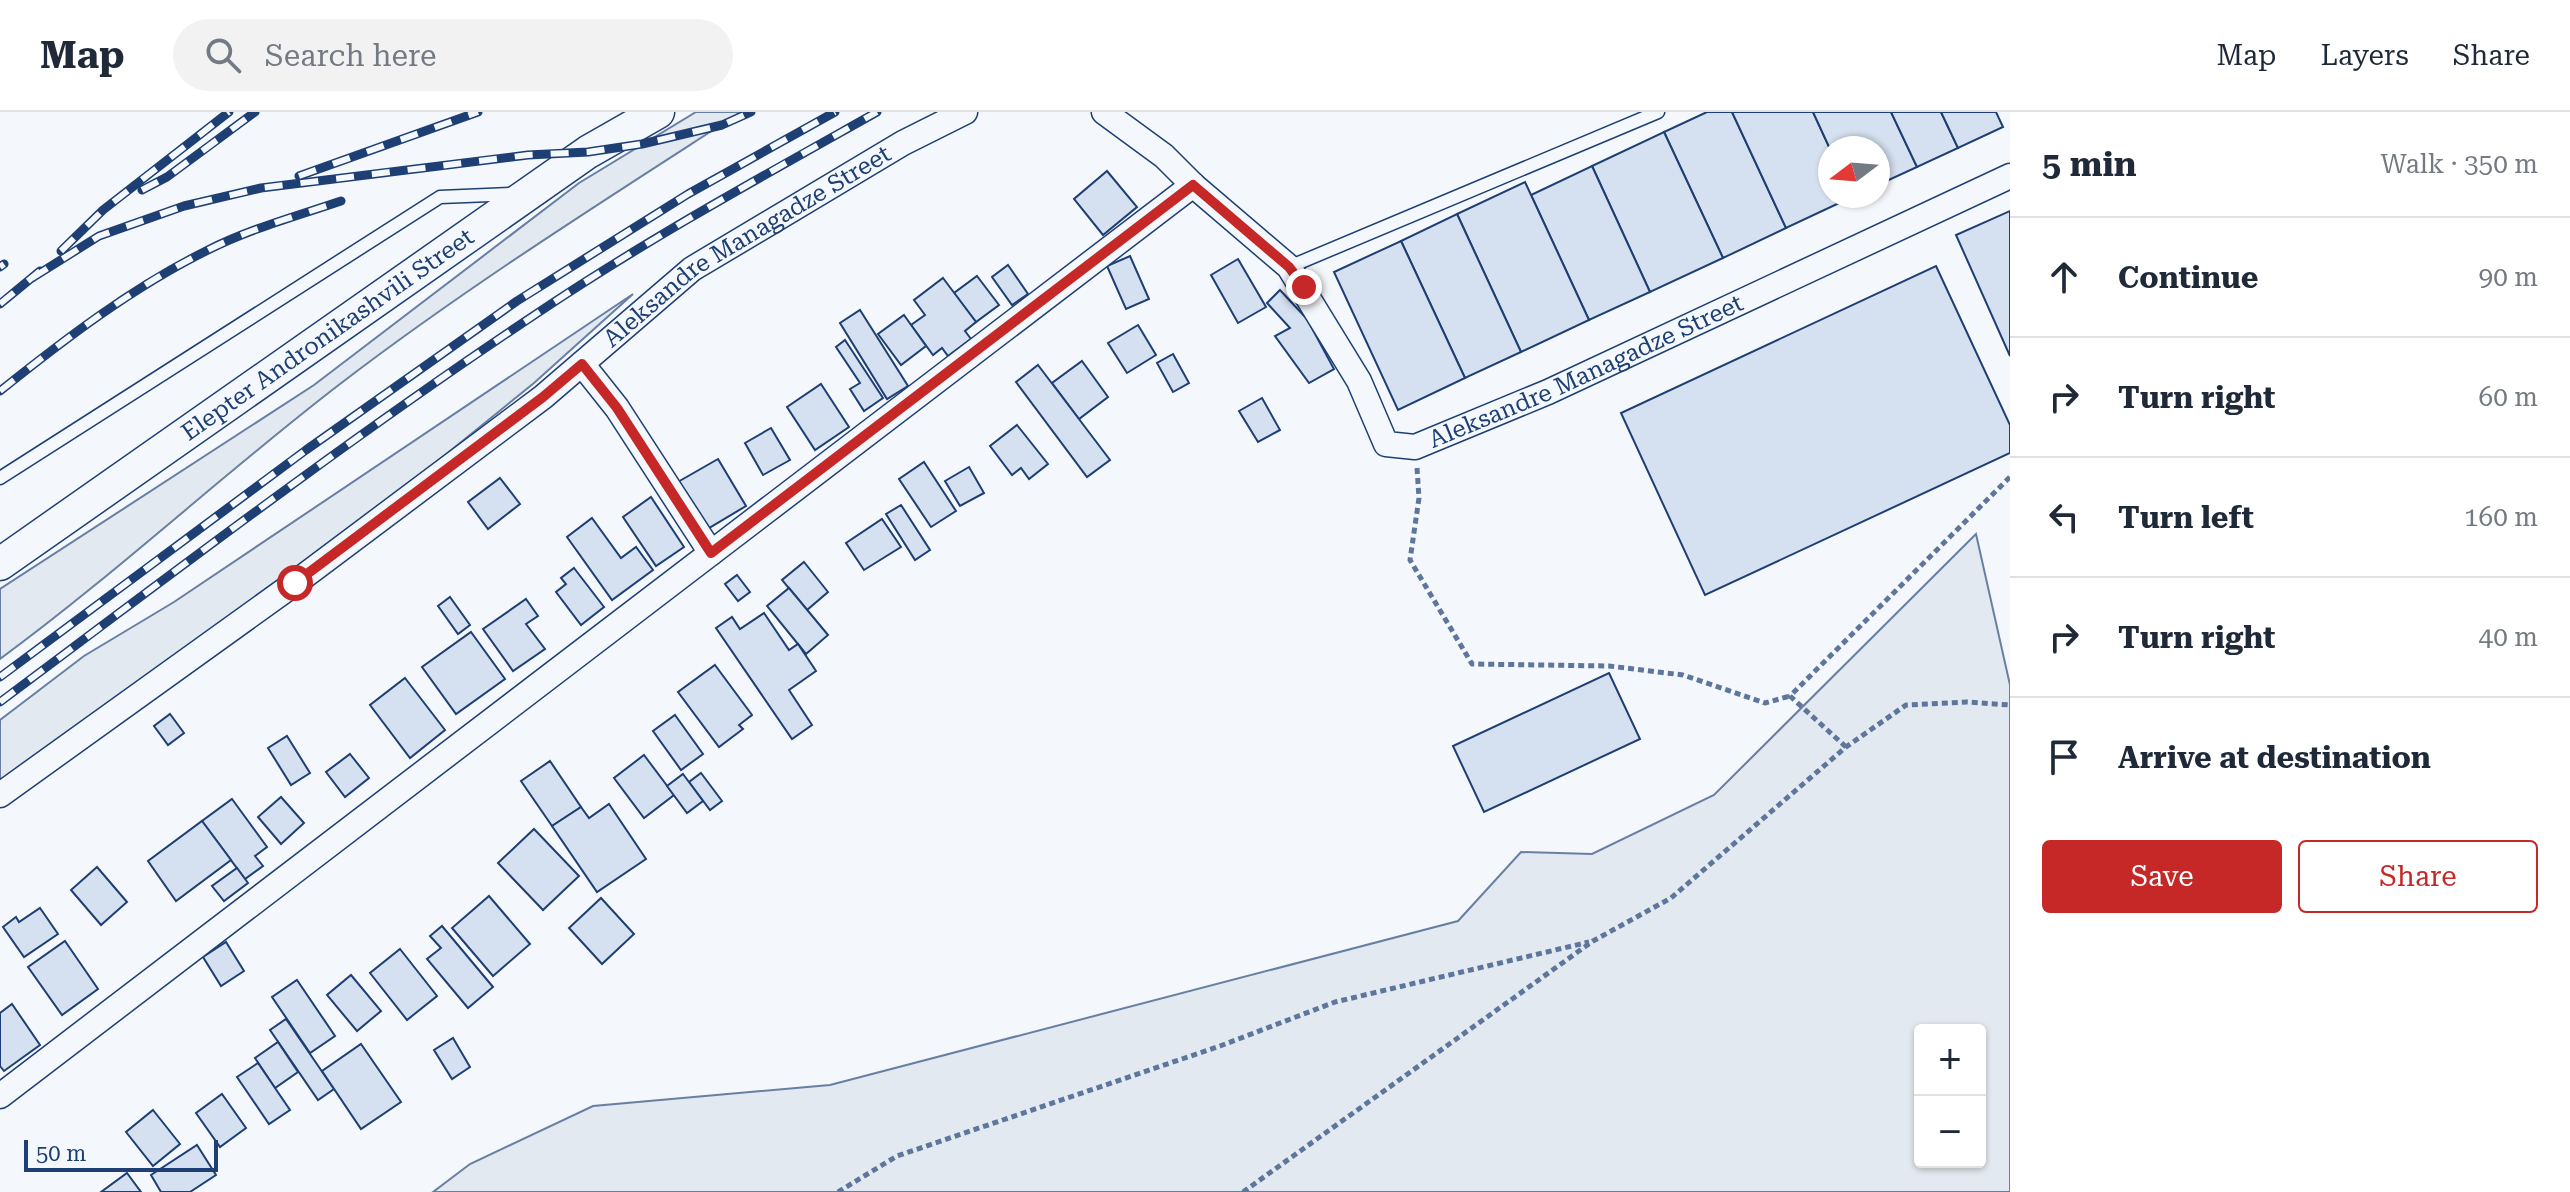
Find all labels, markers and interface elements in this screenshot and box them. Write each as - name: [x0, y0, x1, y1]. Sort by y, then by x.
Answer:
- search box: [173, 19, 733, 91]
- text: Map: [40, 33, 125, 77]
- icon: search: [201, 33, 245, 77]
- text: Search here: [265, 38, 437, 73]
- text: Map: [2217, 39, 2276, 72]
- text: Layers: [2320, 39, 2409, 72]
- text: Share: [2453, 39, 2530, 72]
- north arrow: [1818, 136, 1890, 208]
- street label: Aleksandre Managadze Street: [598, 140, 896, 353]
- text: 5 min: [2042, 144, 2137, 184]
- text: Walk · 350 m: [2380, 149, 2538, 179]
- street label: Elepter Andronikashvili Street: [176, 222, 479, 446]
- icon: ahead: [2042, 255, 2086, 299]
- text: Continue: [2118, 260, 2258, 295]
- text: 90 m: [2479, 262, 2538, 292]
- route end: [1286, 269, 1322, 305]
- street label: Aleksandre Managadze Street: [1425, 289, 1748, 454]
- icon: right: [2042, 375, 2086, 419]
- text: Turn right: [2118, 380, 2275, 415]
- text: 60 m: [2479, 382, 2538, 412]
- icon: left: [2042, 495, 2086, 539]
- text: Turn left: [2118, 500, 2254, 535]
- text: 160 m: [2464, 502, 2538, 532]
- route start: [277, 565, 313, 601]
- icon: right: [2042, 615, 2086, 659]
- text: Turn right: [2118, 620, 2275, 655]
- text: 40 m: [2479, 622, 2538, 652]
- icon: arrive: [2042, 735, 2086, 779]
- text: Arrive at destination: [2118, 740, 2431, 775]
- button: Save: [2042, 840, 2282, 913]
- button: Share: [2298, 840, 2538, 913]
- map controls: [1914, 1024, 1986, 1168]
- button: +: [1914, 1024, 1986, 1096]
- button: −: [1914, 1096, 1986, 1168]
- scale bar: [24, 1136, 218, 1172]
- text: 50 m: [36, 1141, 86, 1166]

